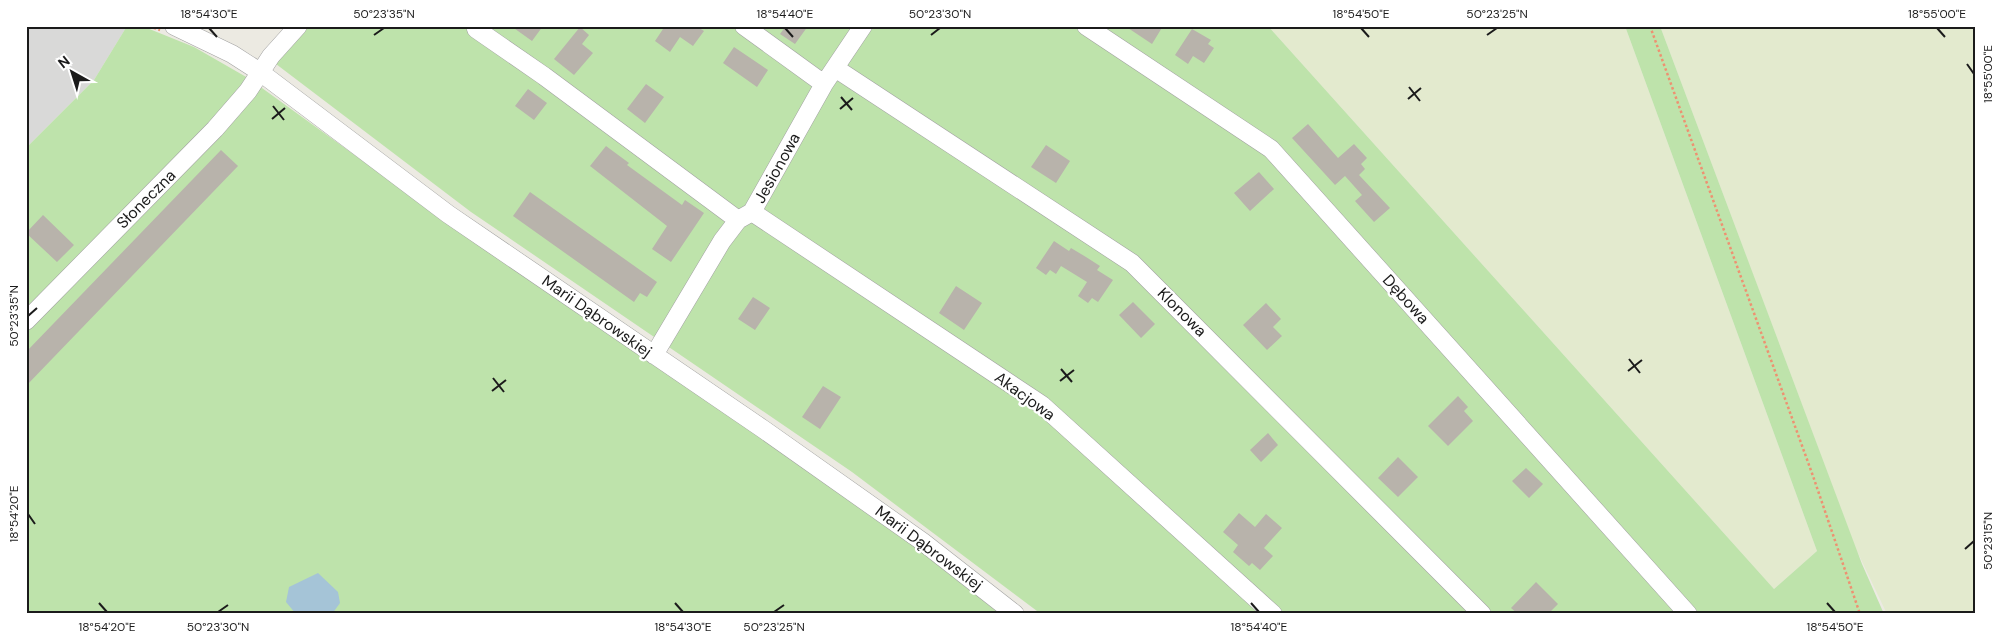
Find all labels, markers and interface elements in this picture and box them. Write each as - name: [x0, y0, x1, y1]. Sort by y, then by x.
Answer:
- text: 18°54'30"E: [180, 6, 238, 22]
- text: 50°23'35"N: [353, 6, 415, 22]
- text: 18°54'40"E: [757, 6, 814, 22]
- text: 50°23'30"N: [909, 6, 971, 22]
- text: 18°54'50"E: [1332, 6, 1390, 22]
- text: 50°23'25"N: [1466, 6, 1528, 22]
- text: 18°55'00"E: [1908, 6, 1966, 22]
- text: 18°55'00"E: [1980, 45, 1996, 103]
- north arrow: [48, 48, 98, 98]
- text: N: [54, 52, 73, 72]
- street label: Jesionowa: [749, 129, 805, 207]
- street label: Słoneczna: [112, 165, 180, 233]
- street label: Marii Dąbrowskiej: [538, 270, 656, 362]
- street label: Dębowa: [1378, 270, 1434, 328]
- street label: Klonowa: [1153, 283, 1211, 341]
- text: 50°23'35"N: [6, 285, 22, 347]
- street label: Akacjowa: [990, 367, 1060, 425]
- text: 18°54'20"E: [6, 485, 22, 542]
- street label: Marii Dąbrowskiej: [871, 501, 987, 595]
- text: 50°23'15"N: [1980, 512, 1996, 570]
- text: 18°54'20"E: [79, 619, 136, 635]
- text: 50°23'30"N: [187, 619, 249, 635]
- text: 18°54'30"E: [654, 619, 712, 635]
- text: 50°23'25"N: [743, 619, 805, 635]
- text: 18°54'40"E: [1231, 619, 1288, 635]
- text: 18°54'50"E: [1806, 619, 1864, 635]

